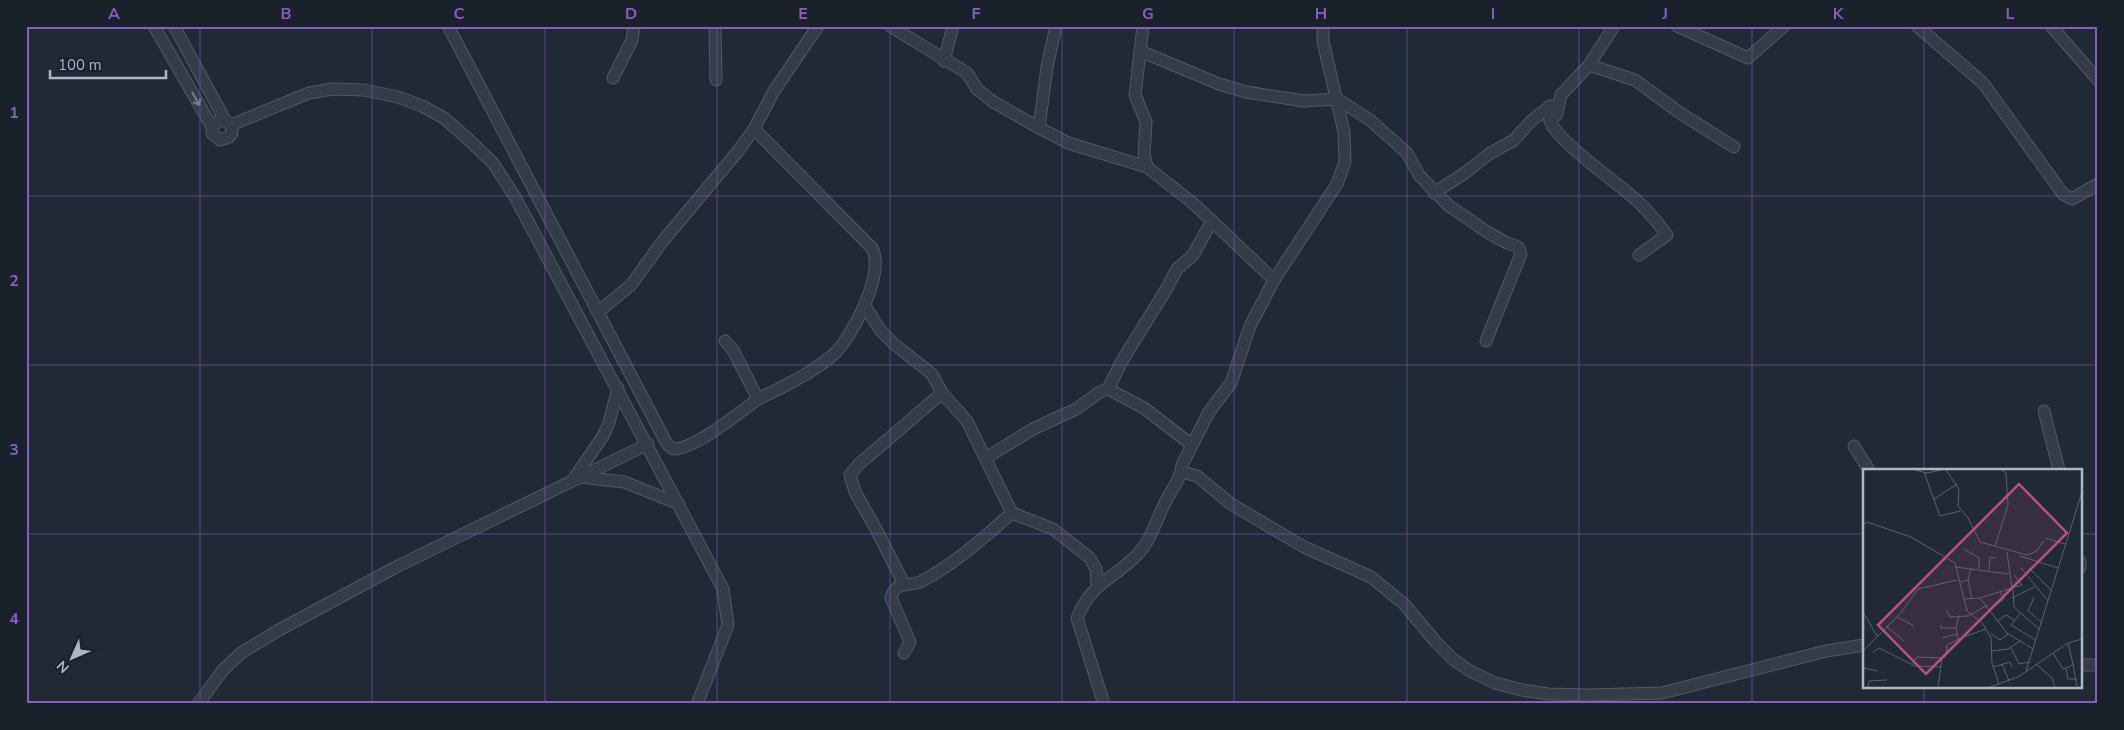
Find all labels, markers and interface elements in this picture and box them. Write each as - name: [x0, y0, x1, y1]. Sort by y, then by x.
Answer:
- text: A: [108, 3, 120, 25]
- text: B: [280, 3, 292, 25]
- text: C: [454, 3, 465, 25]
- text: D: [625, 3, 637, 25]
- text: E: [798, 3, 808, 25]
- text: F: [972, 3, 981, 25]
- text: G: [1142, 3, 1154, 25]
- text: H: [1315, 3, 1327, 25]
- text: I: [1491, 3, 1495, 25]
- text: J: [1661, 3, 1668, 25]
- text: K: [1833, 3, 1845, 25]
- text: L: [2006, 3, 2015, 25]
- scale bar: [50, 48, 166, 80]
- text: 100 m: [58, 55, 102, 75]
- one-way arrow: [191, 91, 201, 106]
- text: 1: [9, 102, 19, 124]
- text: 2: [9, 270, 19, 292]
- text: 3: [9, 439, 19, 461]
- inset map: [1863, 469, 2082, 688]
- text: 4: [9, 608, 19, 630]
- north arrow: [48, 632, 98, 682]
- text: N: [53, 656, 74, 677]

